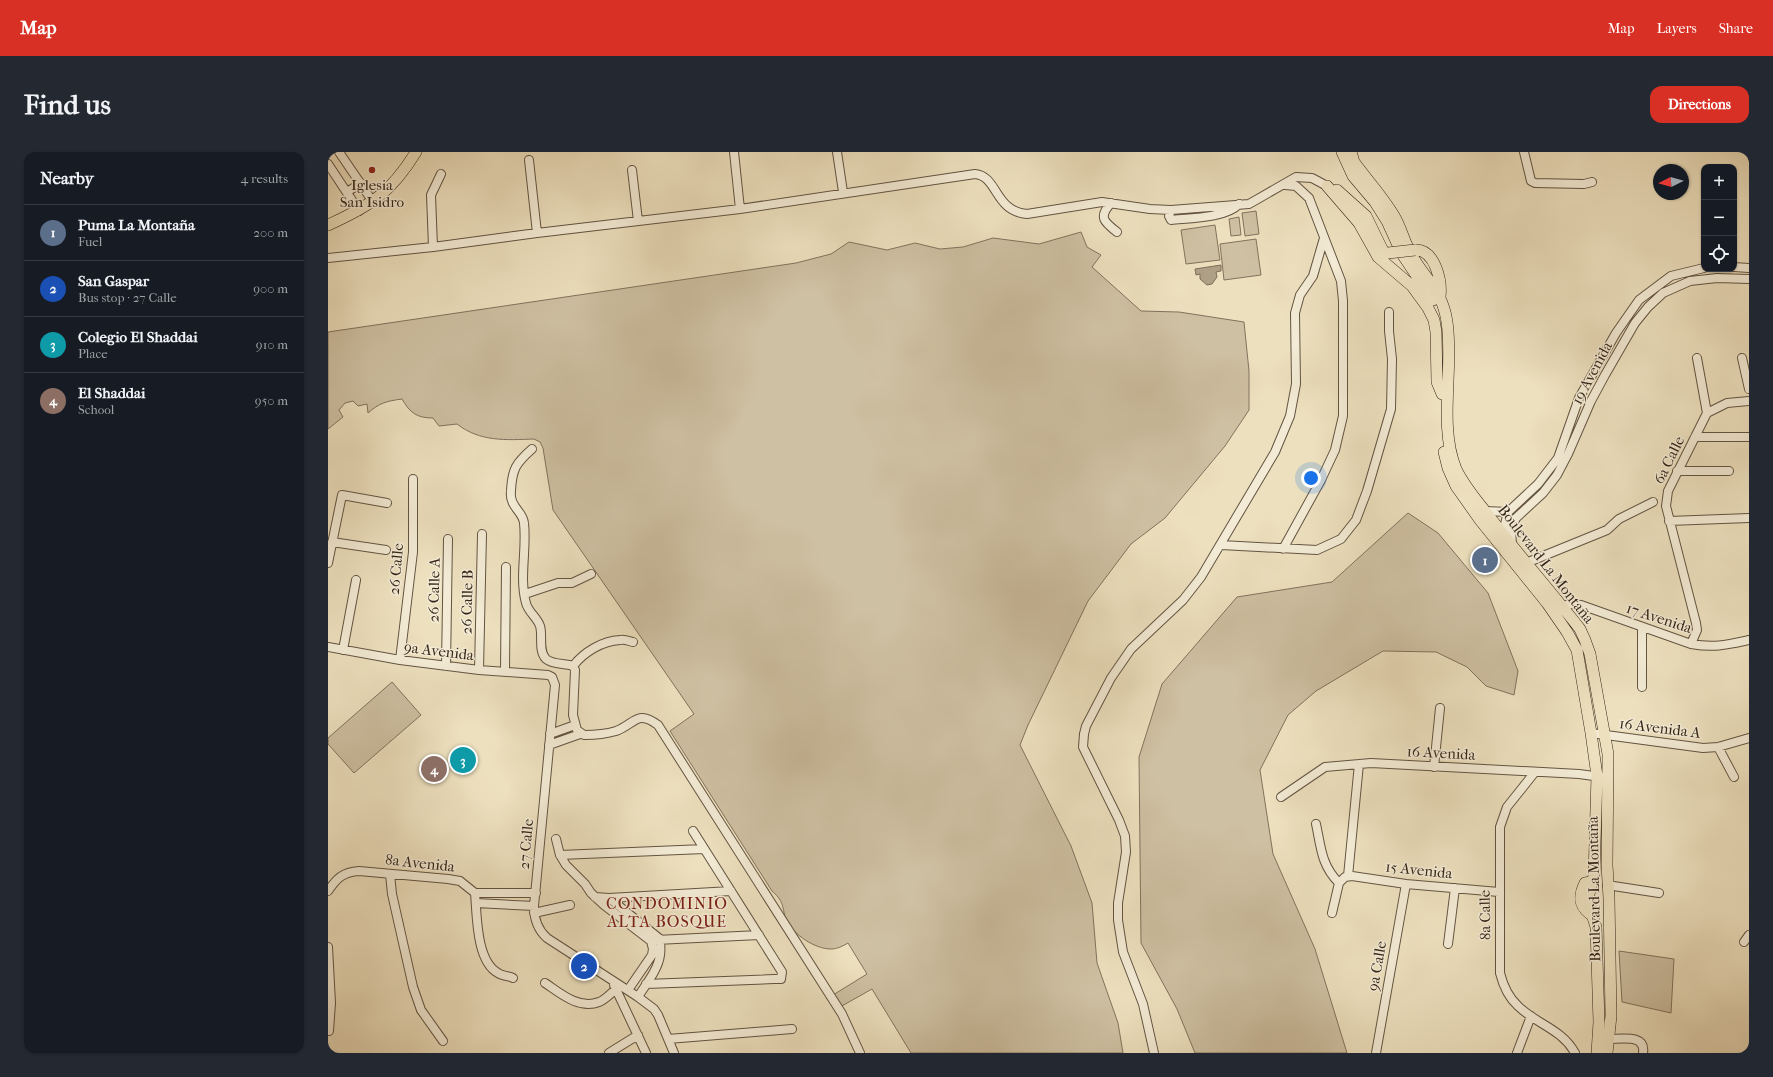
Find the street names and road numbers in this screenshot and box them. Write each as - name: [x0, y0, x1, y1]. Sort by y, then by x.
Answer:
- street label: 19 Avenida: [1568, 338, 1617, 408]
- street label: 6a Calle: [1650, 433, 1689, 487]
- street label: Boulevard La Montaña: [1494, 501, 1599, 628]
- street label: 26 Calle: [385, 542, 407, 596]
- street label: 26 Calle A: [424, 557, 444, 622]
- street label: 26 Calle B: [457, 570, 477, 634]
- street label: 17 Avenida: [1624, 599, 1695, 637]
- street label: 9a Avenida: [403, 638, 476, 664]
- street label: 16 Avenida A: [1618, 714, 1702, 742]
- street label: 16 Avenida: [1406, 742, 1477, 764]
- street label: Boulevard La Montaña: [1584, 815, 1604, 962]
- street label: 27 Calle: [515, 817, 537, 870]
- street label: 8a Avenida: [384, 850, 457, 876]
- street label: 15 Avenida: [1385, 858, 1454, 883]
- street label: 8a Calle: [1476, 889, 1494, 940]
- street label: 9a Calle: [1364, 939, 1390, 993]

